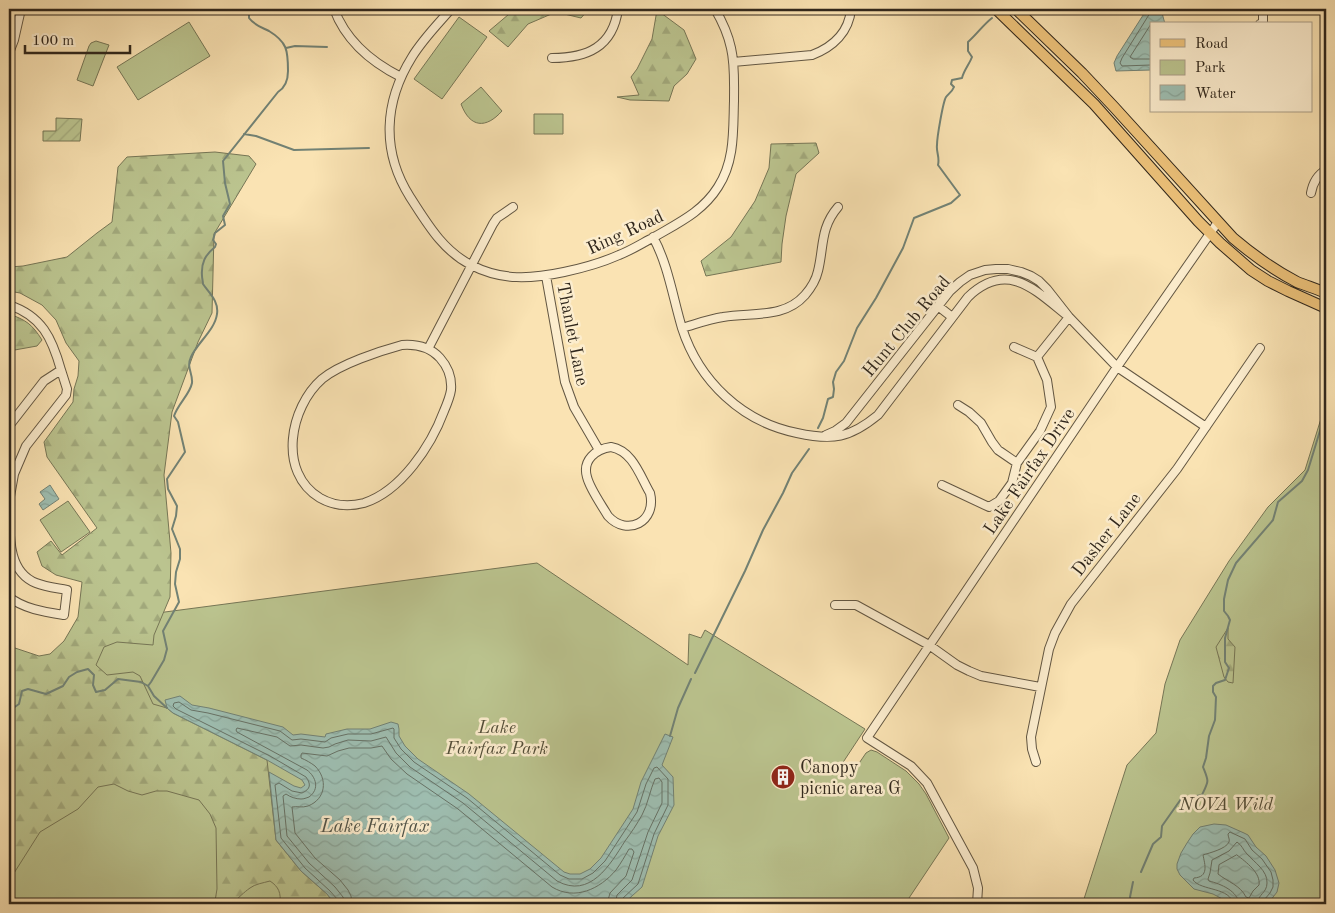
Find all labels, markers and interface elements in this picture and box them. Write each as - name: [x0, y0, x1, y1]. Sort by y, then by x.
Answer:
- scale bar: [25, 22, 130, 54]
- legend: [1150, 22, 1312, 112]
- text: 100 m: [32, 34, 74, 49]
- text: Road: [1195, 37, 1229, 52]
- text: Park: [1195, 61, 1226, 76]
- text: Water: [1195, 87, 1236, 102]
- street label: Ring Road: [584, 207, 667, 258]
- street label: Hunt Club Road: [859, 273, 954, 381]
- street label: Thanlet Lane: [553, 281, 591, 387]
- street label: Lake Fairfax Drive: [981, 405, 1079, 538]
- street label: Dasher Lane: [1069, 490, 1145, 580]
- park label: Lake Fairfax Park: [445, 719, 548, 758]
- place label: Canopy picnic area G: [800, 759, 901, 798]
- building icon: Canopy picnic area G: [770, 764, 796, 790]
- park label: NOVA Wild: [1178, 796, 1273, 814]
- water label: Lake Fairfax: [320, 818, 430, 837]

